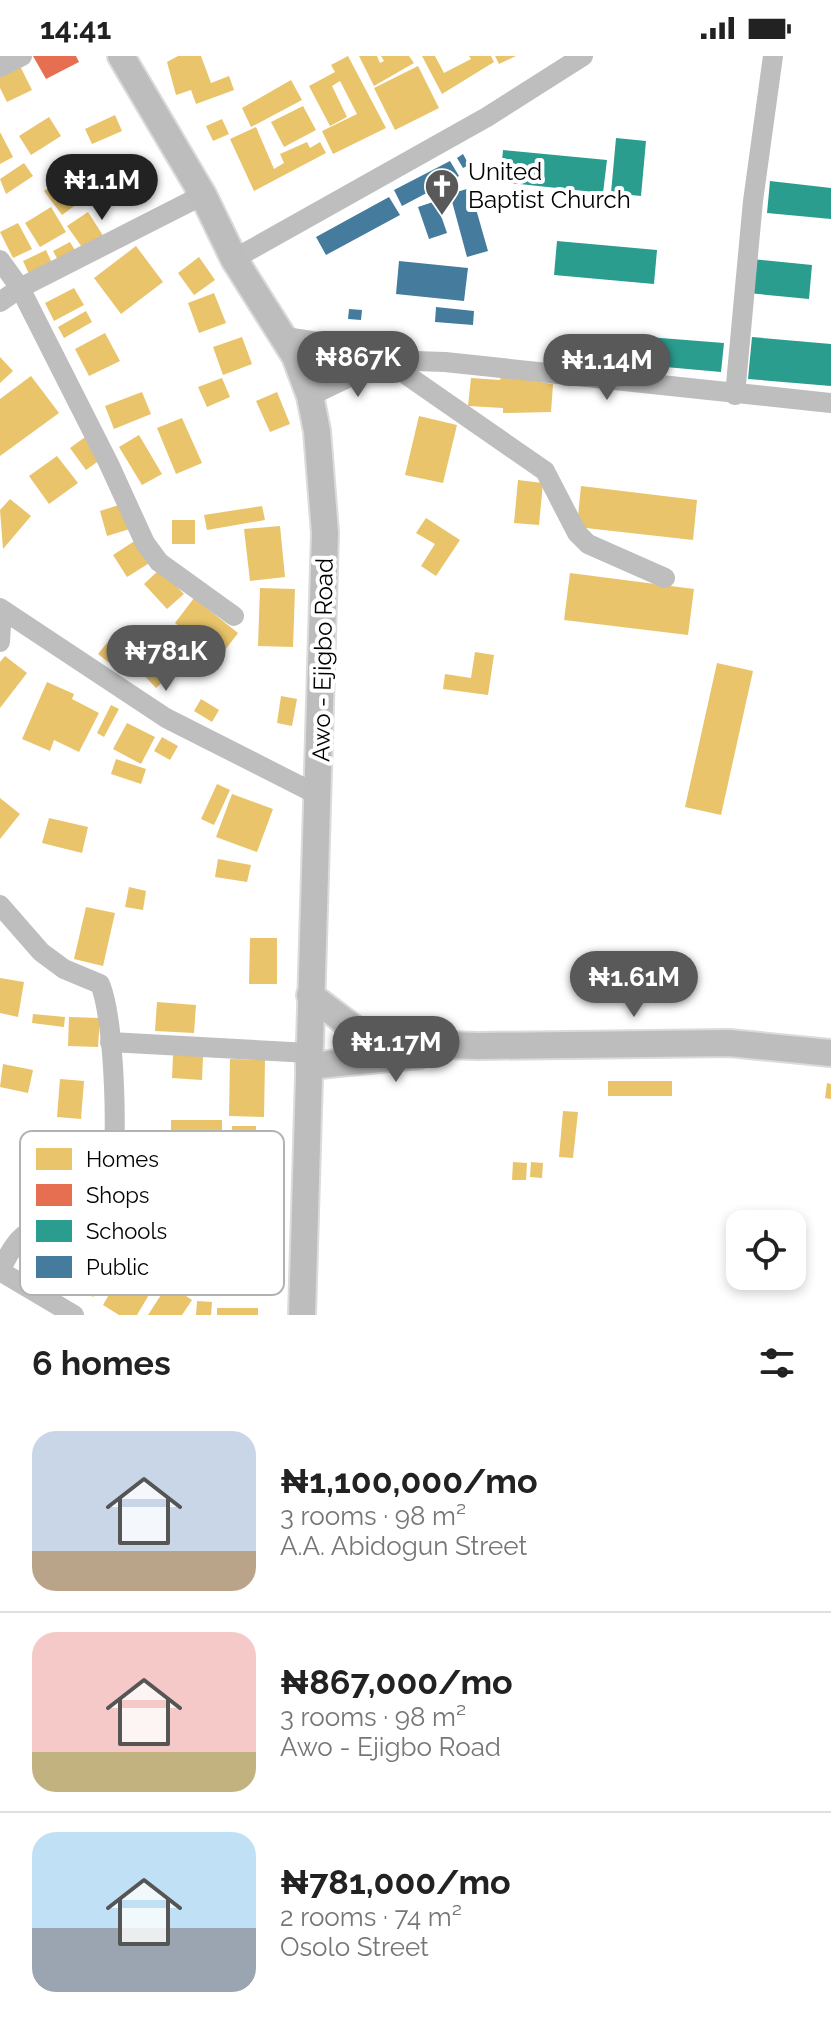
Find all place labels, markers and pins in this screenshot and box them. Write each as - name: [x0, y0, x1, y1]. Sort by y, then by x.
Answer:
- pin: ₦1.1M: [46, 154, 158, 222]
- place label: United Baptist Church: [468, 157, 631, 214]
- church icon: United Baptist Church: [423, 167, 461, 217]
- pin: ₦867K: [302, 331, 414, 399]
- pin: ₦1.14M: [542, 334, 672, 402]
- pin: ₦781K: [110, 625, 222, 693]
- pin: ₦1.61M: [569, 951, 699, 1019]
- pin: ₦1.17M: [331, 1016, 461, 1084]

